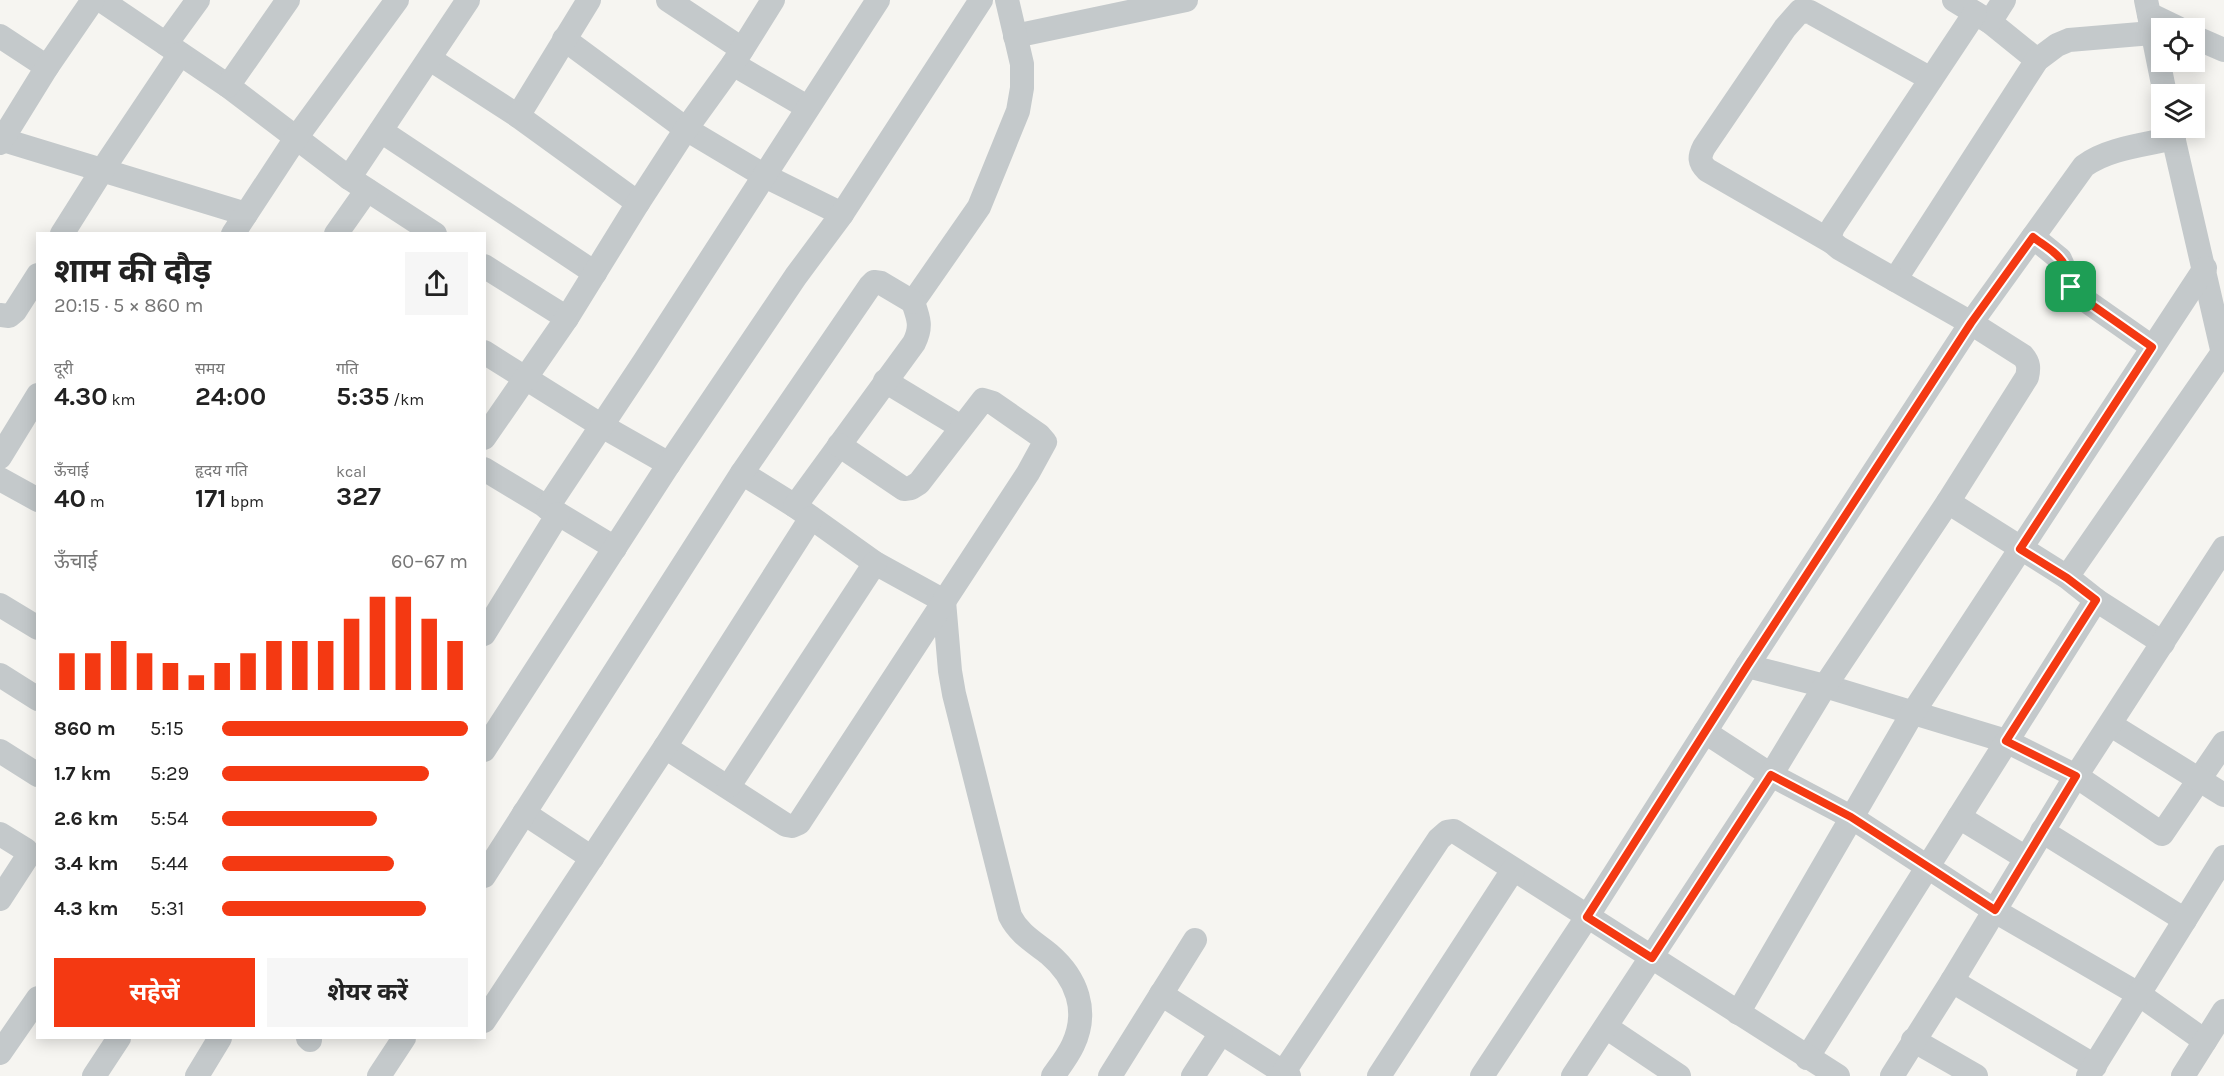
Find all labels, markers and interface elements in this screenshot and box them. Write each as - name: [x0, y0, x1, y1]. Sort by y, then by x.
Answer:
- map controls: [2151, 18, 2205, 138]
- button: locate: [2151, 18, 2205, 72]
- button: layers: [2151, 84, 2205, 138]
- text: शाम की दौड़: [54, 252, 211, 290]
- button: share: [405, 252, 468, 315]
- pin: [2045, 261, 2096, 312]
- icon: arrive: [2054, 270, 2087, 303]
- text: 20:15 · 5 × 860 m: [54, 294, 203, 317]
- text: दूरी: [54, 359, 73, 378]
- text: समय: [195, 359, 225, 378]
- text: गति: [336, 359, 358, 378]
- text: 4.30: [54, 381, 108, 412]
- text: 24:00: [195, 381, 266, 412]
- text: 5:35: [336, 381, 389, 412]
- text: km: [108, 390, 135, 409]
- text: /km: [389, 390, 424, 409]
- text: ऊँचाई: [54, 461, 89, 480]
- text: हृदय गति: [195, 461, 248, 480]
- text: kcal: [336, 462, 367, 481]
- text: 327: [336, 481, 381, 512]
- text: 40: [54, 483, 86, 514]
- text: 171: [195, 483, 226, 514]
- text: m: [86, 492, 105, 511]
- text: bpm: [226, 492, 264, 511]
- text: ऊँचाई: [54, 550, 97, 573]
- text: 60–67 m: [391, 550, 468, 573]
- text: 860 m: [54, 717, 116, 740]
- text: 5:15: [150, 717, 184, 740]
- text: 1.7 km: [54, 762, 111, 785]
- text: 5:29: [150, 762, 189, 785]
- text: 2.6 km: [54, 807, 118, 830]
- text: 5:54: [150, 807, 188, 830]
- text: 3.4 km: [54, 852, 119, 875]
- text: 5:44: [150, 852, 188, 875]
- text: 4.3 km: [54, 897, 119, 920]
- text: 5:31: [150, 897, 184, 920]
- button: सहेजें: [54, 958, 255, 1027]
- button: शेयर करें: [267, 958, 468, 1027]

